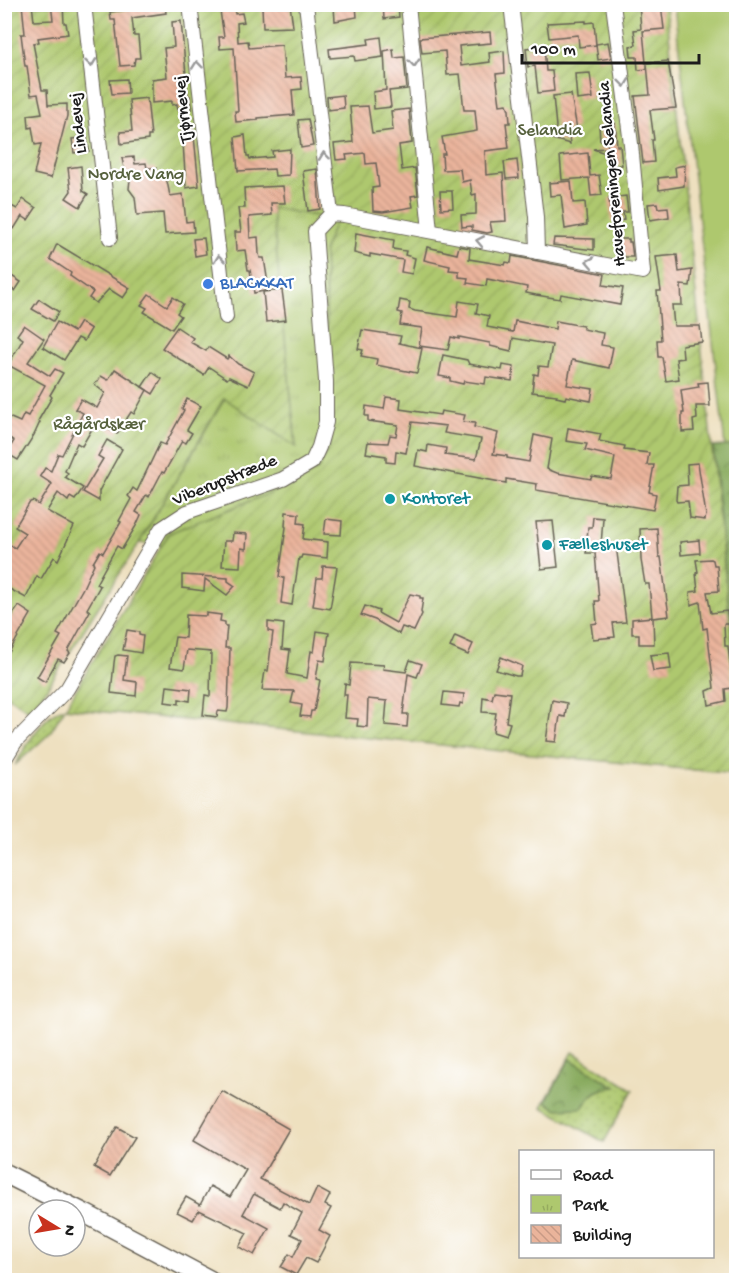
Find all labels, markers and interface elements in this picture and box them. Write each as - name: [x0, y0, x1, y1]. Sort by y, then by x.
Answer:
- scale bar: [522, 27, 699, 65]
- text: 100 m: [530, 40, 576, 61]
- one-way arrow: [84, 58, 96, 67]
- one-way arrow: [407, 58, 420, 67]
- one-way arrow: [191, 61, 204, 70]
- street label: Tjørnevej: [170, 74, 198, 145]
- street label: Haveforeningen Selandia: [594, 79, 632, 268]
- one-way arrow: [617, 79, 630, 88]
- street label: Lindevej: [65, 91, 93, 155]
- park label: Selandia: [518, 121, 583, 142]
- one-way arrow: [318, 151, 330, 160]
- park label: Nordre Vang: [88, 165, 184, 186]
- one-way arrow: [475, 235, 485, 248]
- one-way arrow: [213, 255, 226, 264]
- one-way arrow: [585, 256, 595, 269]
- place label: BLACKKAT: [219, 274, 295, 295]
- marker: BLACKKAT: [201, 277, 215, 291]
- park label: Rågårdskær: [53, 415, 146, 436]
- street label: Viberupstræde: [169, 450, 281, 512]
- place label: Kontoret: [402, 489, 471, 510]
- marker: Kontoret: [383, 492, 397, 506]
- place label: Fælleshuset: [558, 535, 649, 556]
- marker: Fælleshuset: [540, 538, 554, 552]
- legend: [519, 1150, 714, 1258]
- text: Road: [573, 1166, 614, 1187]
- text: Park: [572, 1196, 609, 1217]
- north arrow: [27, 1198, 87, 1258]
- text: N: [58, 1223, 79, 1238]
- text: Building: [572, 1226, 632, 1247]

